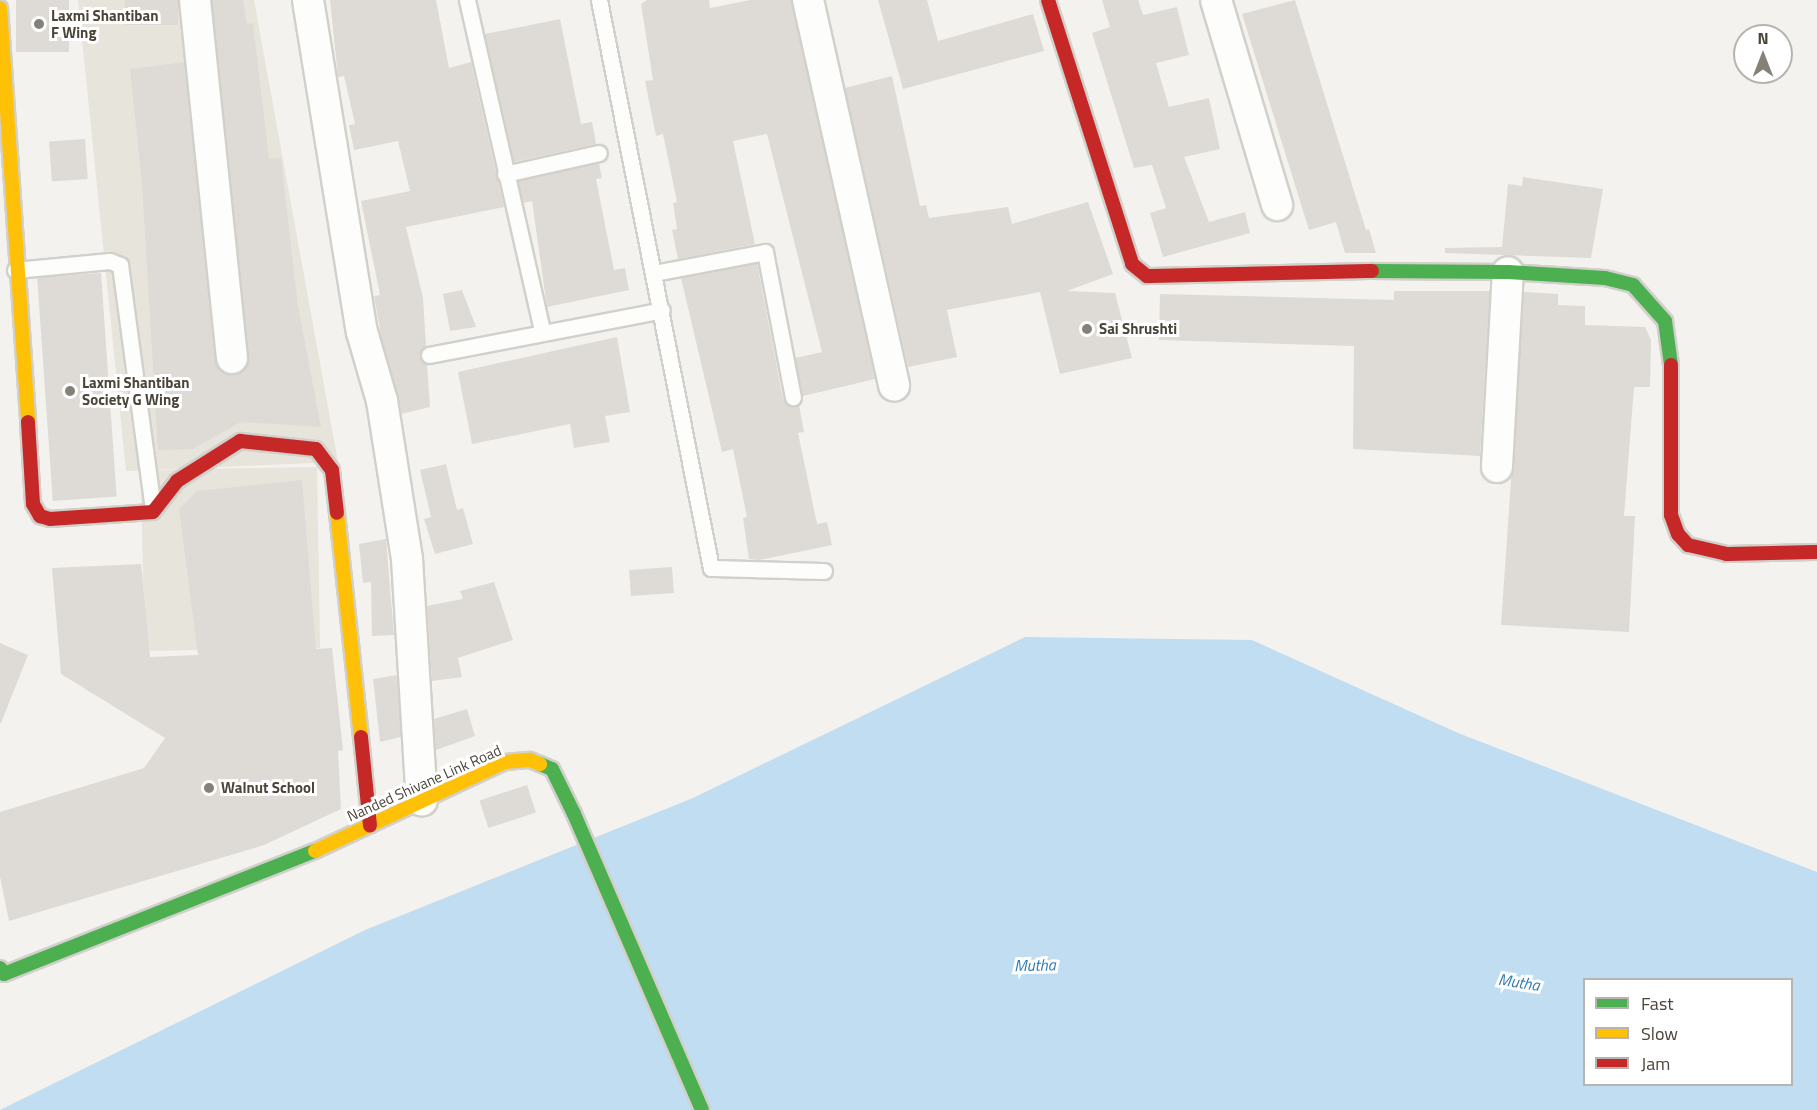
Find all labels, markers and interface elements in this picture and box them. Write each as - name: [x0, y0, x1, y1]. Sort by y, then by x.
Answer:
- place label: Laxmi Shantiban F Wing: [51, 6, 158, 41]
- marker: Laxmi Shantiban F Wing: [32, 17, 46, 31]
- north arrow: [1733, 24, 1793, 84]
- text: N: [1757, 26, 1769, 50]
- place label: Sai Shrushti: [1099, 320, 1177, 338]
- marker: Sai Shrushti: [1080, 322, 1094, 336]
- place label: Laxmi Shantiban Society G Wing: [82, 373, 189, 408]
- marker: Laxmi Shantiban Society G Wing: [63, 384, 77, 398]
- street label: Nanded Shivane Link Road: [344, 741, 504, 825]
- place label: Walnut School: [221, 779, 315, 797]
- marker: Walnut School: [202, 781, 216, 795]
- water label: Mutha: [1014, 955, 1056, 975]
- water label: Mutha: [1497, 969, 1541, 995]
- legend: [1583, 978, 1793, 1086]
- text: Fast: [1641, 990, 1674, 1017]
- text: Slow: [1641, 1020, 1678, 1047]
- text: Jam: [1641, 1050, 1670, 1077]

